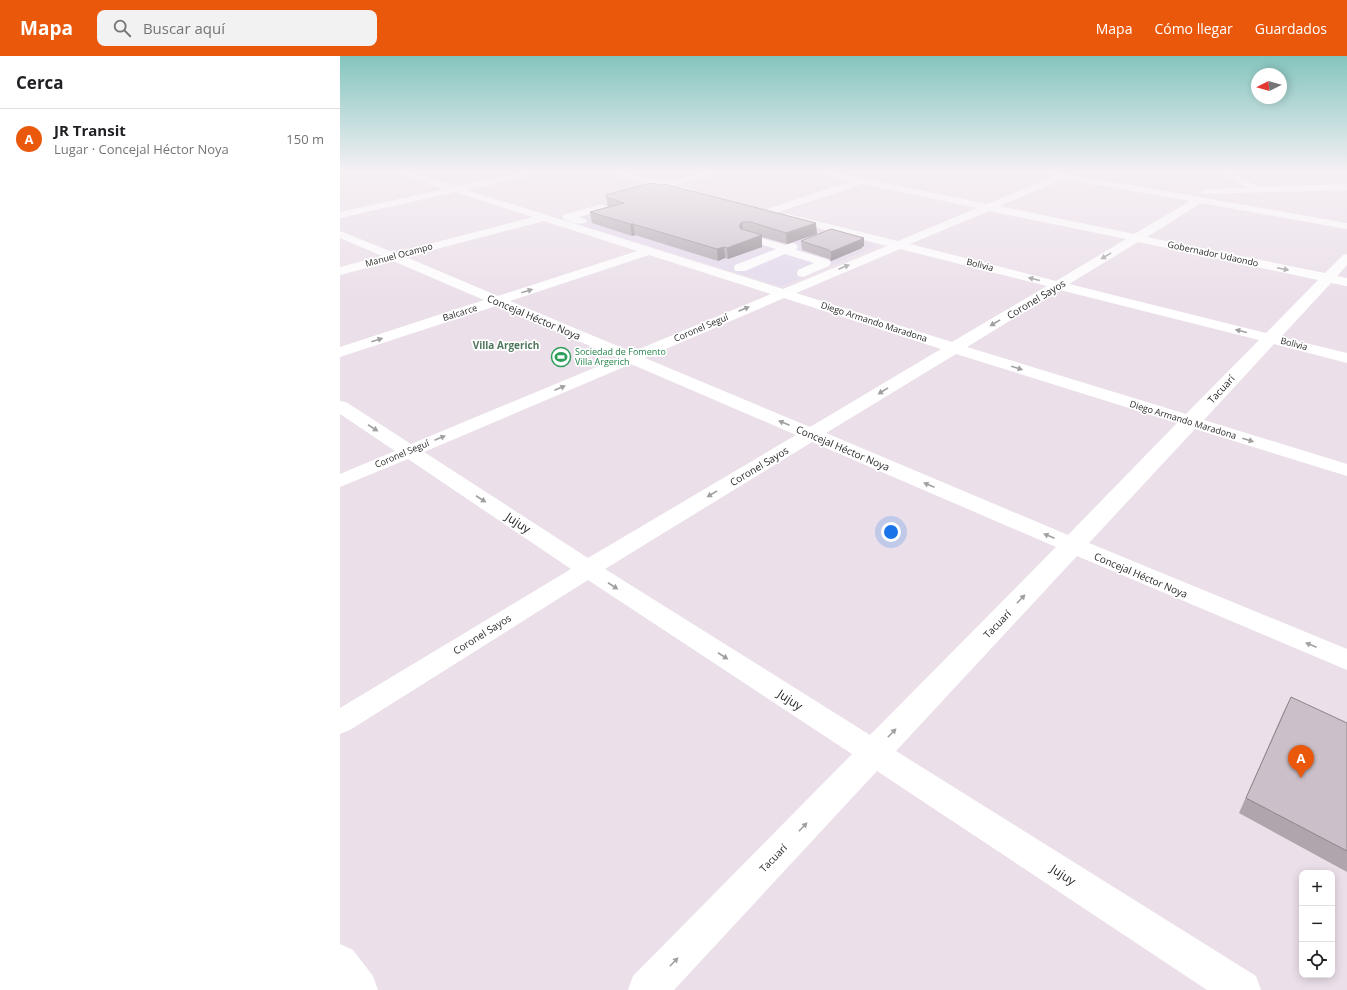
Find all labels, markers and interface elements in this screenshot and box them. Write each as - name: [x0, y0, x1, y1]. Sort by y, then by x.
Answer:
- search box: [97, 10, 377, 46]
- text: Mapa: [20, 15, 73, 41]
- icon: search: [111, 17, 133, 39]
- text: Buscar aquí: [143, 18, 225, 38]
- text: Mapa: [1096, 19, 1132, 38]
- text: Cómo llegar: [1154, 19, 1233, 38]
- text: Guardados: [1255, 19, 1327, 38]
- north arrow: [1251, 68, 1287, 104]
- text: Cerca: [16, 71, 64, 94]
- text: JR Transit: [54, 120, 126, 140]
- text: A: [25, 130, 33, 148]
- text: 150 m: [286, 130, 324, 148]
- text: Lugar · Concejal Héctor Noya: [54, 140, 229, 158]
- street label: Gobernador Udaondo: [1166, 238, 1260, 269]
- street label: Manuel Ocampo: [364, 239, 434, 270]
- one-way arrow: [1100, 253, 1112, 260]
- street label: Bolivia: [965, 255, 995, 274]
- one-way arrow: [839, 264, 850, 270]
- one-way arrow: [1277, 266, 1289, 272]
- street label: Coronel Sayos: [1004, 276, 1068, 322]
- one-way arrow: [1028, 276, 1040, 282]
- one-way arrow: [522, 288, 534, 294]
- street label: Concejal Héctor Noya: [485, 291, 583, 343]
- street label: Diego Armando Maradona: [819, 298, 929, 345]
- street label: Balcarce: [441, 301, 479, 324]
- one-way arrow: [739, 306, 751, 312]
- street label: Coronel Seguí: [672, 310, 731, 345]
- one-way arrow: [989, 320, 1001, 327]
- one-way arrow: [1235, 328, 1247, 334]
- street label: Bolivia: [1279, 334, 1309, 353]
- one-way arrow: [371, 337, 383, 343]
- district label: Villa Argerich: [473, 338, 539, 352]
- place label: Sociedad de Fomento Villa Argerich: [575, 345, 666, 368]
- sports icon: Sociedad de Fomento Villa Argerich: [550, 346, 572, 368]
- one-way arrow: [1012, 365, 1024, 371]
- street label: Tacuarí: [1204, 371, 1238, 406]
- one-way arrow: [555, 384, 567, 390]
- one-way arrow: [877, 387, 889, 394]
- street label: Diego Armando Maradona: [1128, 397, 1238, 442]
- one-way arrow: [777, 420, 789, 426]
- street label: Concejal Héctor Noya: [794, 422, 892, 474]
- one-way arrow: [367, 424, 379, 431]
- one-way arrow: [435, 435, 446, 441]
- street label: Coronel Seguí: [373, 436, 432, 471]
- one-way arrow: [1243, 437, 1255, 443]
- street label: Coronel Sayos: [727, 443, 791, 489]
- one-way arrow: [924, 482, 935, 488]
- one-way arrow: [706, 491, 718, 498]
- one-way arrow: [476, 495, 486, 503]
- street label: Jujuy: [501, 508, 535, 538]
- your location: [881, 522, 901, 542]
- one-way arrow: [1043, 532, 1055, 539]
- street label: Concejal Héctor Noya: [1092, 549, 1190, 601]
- one-way arrow: [608, 582, 618, 590]
- one-way arrow: [1016, 594, 1026, 604]
- street label: Tacuarí: [980, 607, 1014, 641]
- street label: Coronel Sayos: [450, 610, 514, 657]
- one-way arrow: [1305, 642, 1317, 649]
- one-way arrow: [718, 652, 728, 660]
- street label: Jujuy: [773, 685, 807, 715]
- one-way arrow: [888, 728, 897, 738]
- pin: A: [1288, 745, 1314, 778]
- one-way arrow: [798, 822, 808, 832]
- street label: Tacuarí: [756, 841, 790, 875]
- street label: Jujuy: [1046, 860, 1080, 890]
- map controls: [1299, 870, 1335, 978]
- button: +: [1299, 870, 1335, 906]
- button: −: [1299, 906, 1335, 942]
- button: locate: [1299, 942, 1335, 978]
- one-way arrow: [670, 957, 679, 967]

